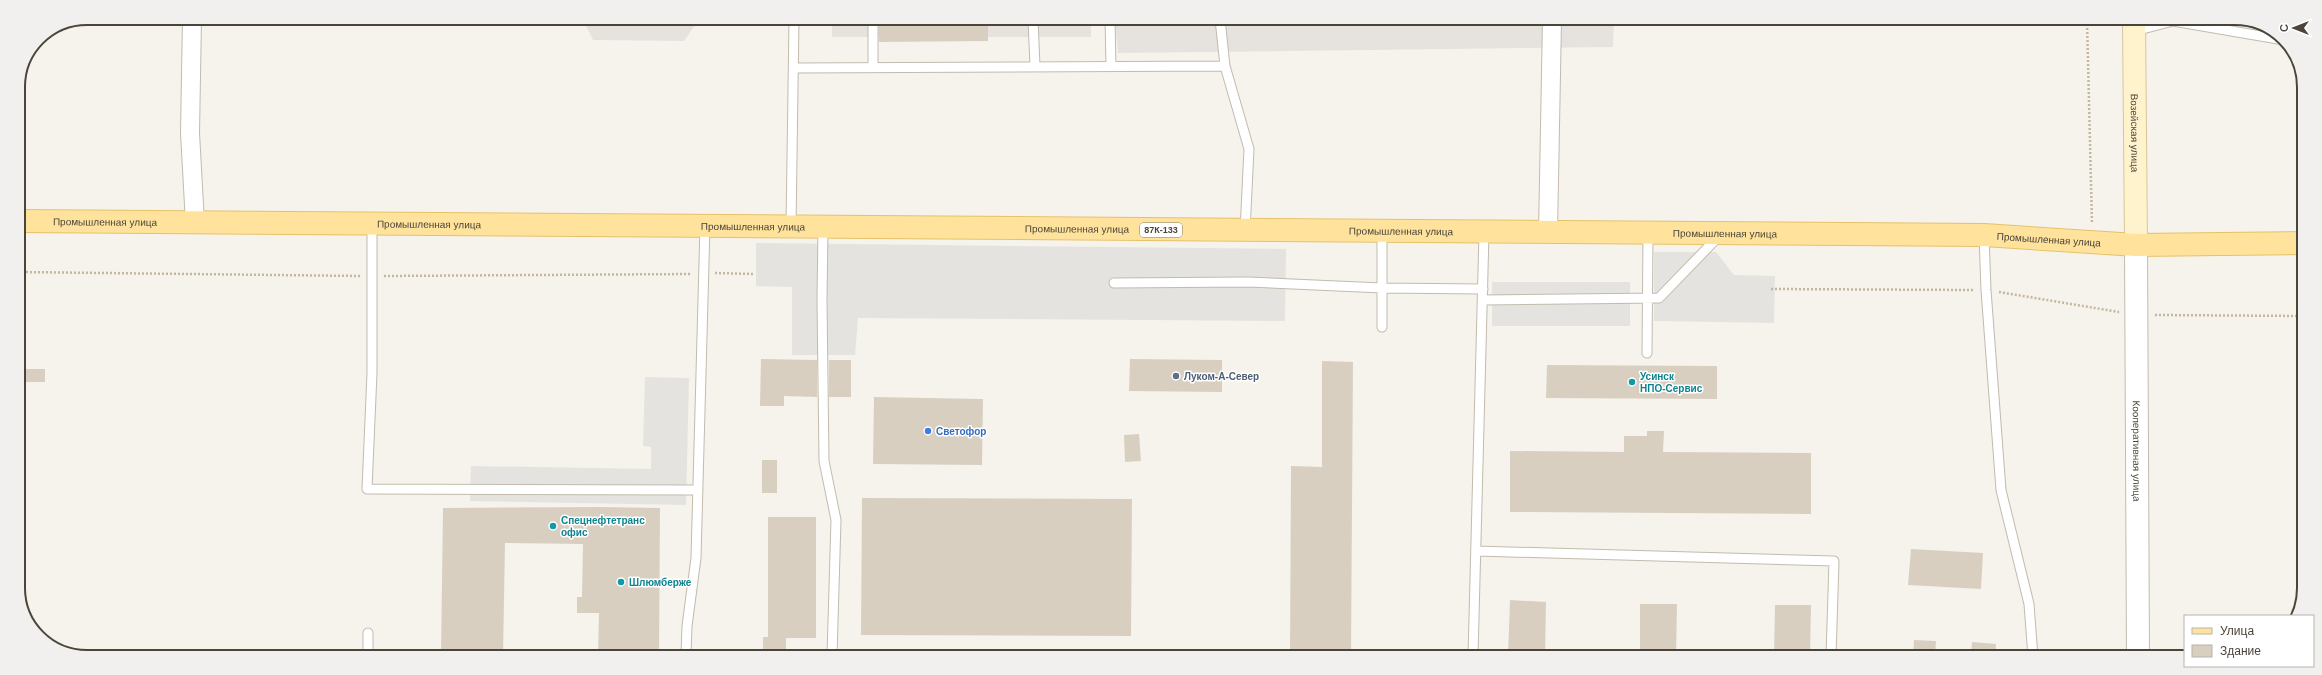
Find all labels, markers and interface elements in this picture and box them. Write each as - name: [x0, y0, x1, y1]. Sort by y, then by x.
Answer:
- north arrow: [2274, 8, 2314, 48]
- text: С: [2278, 24, 2290, 32]
- street label: Возейская улица: [2129, 94, 2140, 173]
- street label: Промышленная улица: [53, 216, 158, 228]
- street label: Промышленная улица: [377, 219, 482, 230]
- street label: Промышленная улица: [701, 221, 806, 233]
- street label: Промышленная улица: [1025, 223, 1130, 235]
- road number: 87К-133: [1140, 223, 1182, 237]
- street label: Промышленная улица: [1349, 225, 1454, 237]
- street label: Промышленная улица: [1673, 228, 1778, 240]
- street label: Промышленная улица: [1996, 231, 2102, 249]
- marker: Луком-А-Север: [1171, 371, 1181, 381]
- place label: Луком-А-Север: [1184, 371, 1259, 382]
- place label: Усинск НПО-Сервис: [1640, 371, 1703, 394]
- marker: Усинск НПО-Сервис: [1627, 377, 1637, 387]
- street label: Кооперативная улица: [2131, 400, 2142, 502]
- marker: Светофор: [923, 426, 933, 436]
- place label: Светофор: [936, 426, 986, 437]
- place label: Спецнефтетранс офис: [561, 515, 645, 538]
- marker: Спецнефтетранс офис: [548, 521, 558, 531]
- marker: Шлюмберже: [616, 577, 626, 587]
- place label: Шлюмберже: [629, 577, 692, 588]
- legend: [2184, 615, 2314, 667]
- text: Улица: [2220, 624, 2254, 638]
- text: Здание: [2220, 644, 2261, 658]

